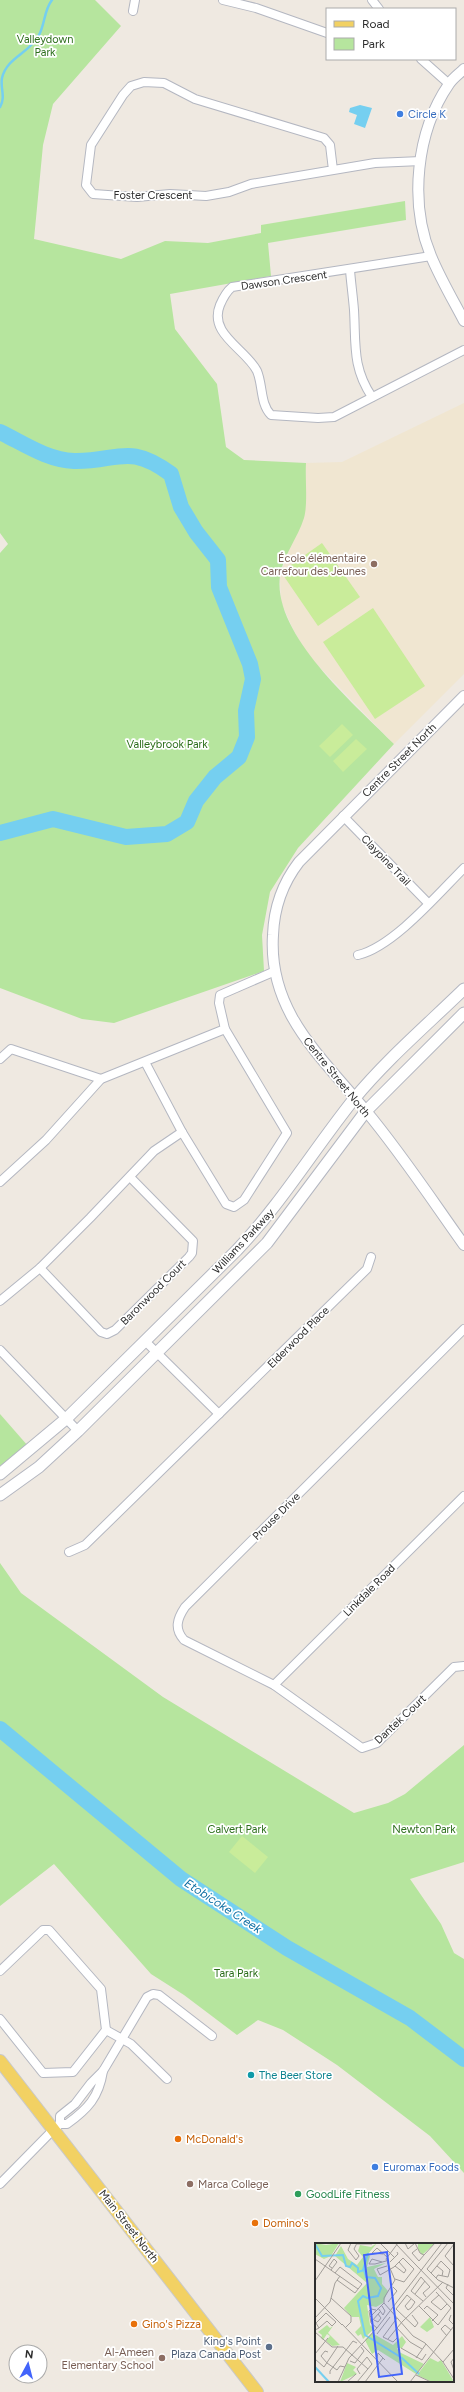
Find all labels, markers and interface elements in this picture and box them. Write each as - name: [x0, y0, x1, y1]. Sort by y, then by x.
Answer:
- legend: [326, 8, 456, 60]
- text: Road: [362, 17, 390, 31]
- park label: Valleydown Park: [17, 33, 73, 59]
- text: Park: [362, 37, 385, 51]
- place label: Circle K: [408, 108, 446, 121]
- marker: Circle K: [395, 109, 405, 119]
- street label: Foster Crescent: [113, 189, 193, 202]
- street label: Dawson Crescent: [240, 268, 328, 293]
- place label: École élémentaire Carrefour des Jeunes: [261, 552, 366, 578]
- marker: École élémentaire Carrefour des Jeunes: [369, 559, 379, 569]
- street label: Centre Street North: [360, 721, 439, 800]
- park label: Valleybrook Park: [126, 738, 208, 751]
- street label: Claypine Trail: [358, 832, 413, 888]
- street label: Centre Street North: [300, 1035, 373, 1120]
- street label: Williams Parkway: [210, 1206, 277, 1277]
- street label: Baronwood Court: [118, 1257, 189, 1328]
- street label: Elderwood Place: [265, 1304, 332, 1371]
- street label: Prouse Drive: [250, 1490, 303, 1543]
- street label: Linkdale Road: [341, 1562, 398, 1619]
- street label: Dantek Court: [372, 1692, 429, 1747]
- park label: Calvert Park: [207, 1823, 267, 1836]
- park label: Newton Park: [392, 1823, 456, 1836]
- water label: Etobicoke Creek: [182, 1876, 265, 1937]
- park label: Tara Park: [214, 1967, 259, 1980]
- place label: The Beer Store: [259, 2069, 332, 2082]
- marker: The Beer Store: [246, 2070, 256, 2080]
- place label: McDonald's: [186, 2133, 243, 2146]
- marker: McDonald's: [173, 2134, 183, 2144]
- place label: Euromax Foods: [383, 2161, 459, 2174]
- marker: Euromax Foods: [370, 2162, 380, 2172]
- place label: Marca College: [198, 2178, 269, 2191]
- marker: Marca College: [185, 2179, 195, 2189]
- street label: Main Street North: [96, 2187, 161, 2265]
- place label: GoodLife Fitness: [306, 2188, 390, 2201]
- marker: GoodLife Fitness: [293, 2189, 303, 2199]
- place label: Domino's: [263, 2217, 309, 2230]
- marker: Domino's: [250, 2218, 260, 2228]
- inset map: [315, 2243, 454, 2382]
- place label: Gino's Pizza: [142, 2318, 201, 2331]
- marker: Gino's Pizza: [129, 2319, 139, 2329]
- place label: King's Point Plaza Canada Post: [171, 2335, 261, 2361]
- marker: King's Point Plaza Canada Post: [264, 2342, 274, 2352]
- north arrow: [8, 2344, 48, 2384]
- place label: Al-Ameen Elementary School: [62, 2346, 154, 2372]
- text: N: [24, 2348, 34, 2362]
- marker: Al-Ameen Elementary School: [157, 2353, 167, 2363]

